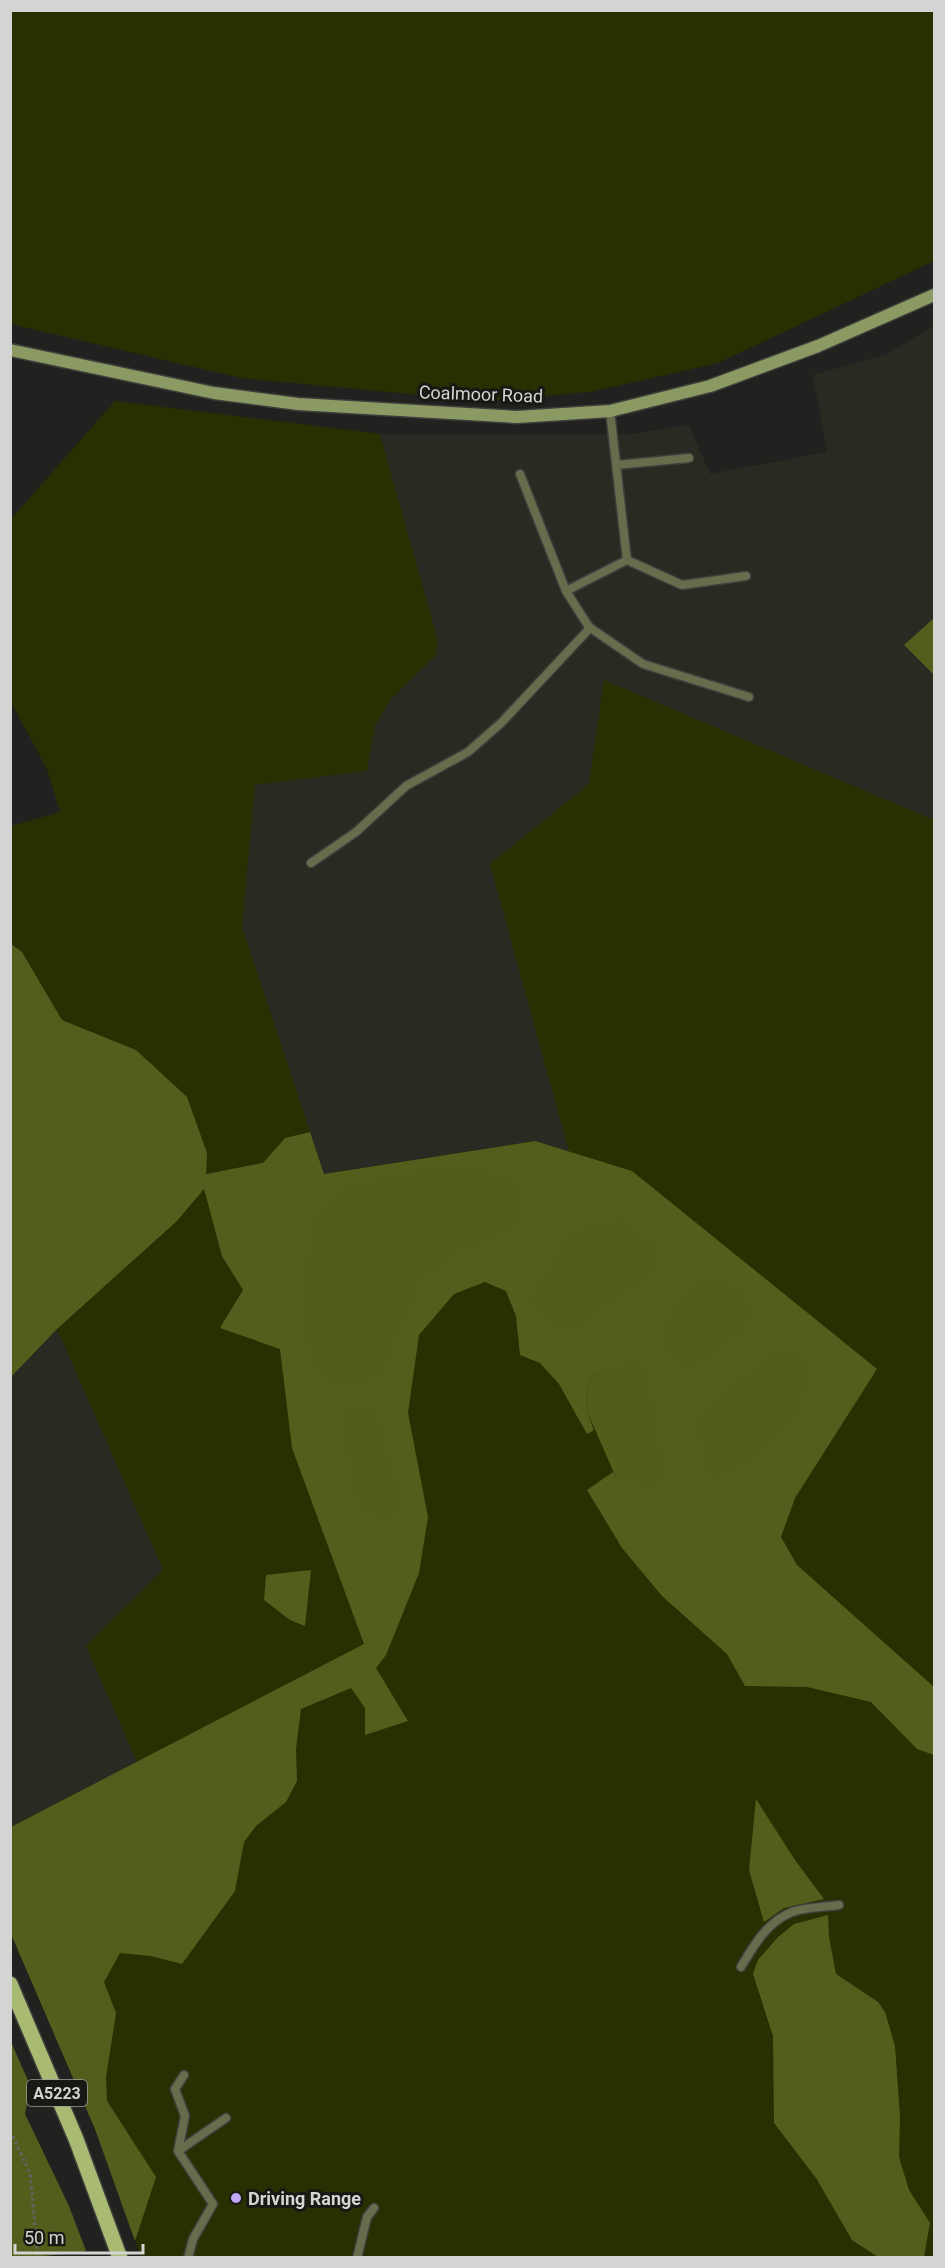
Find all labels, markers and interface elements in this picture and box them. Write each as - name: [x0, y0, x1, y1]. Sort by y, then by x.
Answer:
- street label: Coalmoor Road: [418, 381, 544, 407]
- road number: A5223: [27, 2080, 87, 2106]
- place label: Driving Range: [248, 2188, 361, 2209]
- marker: Driving Range: [229, 2191, 243, 2205]
- scale bar: [15, 2217, 142, 2255]
- text: 50 m: [24, 2227, 64, 2248]

